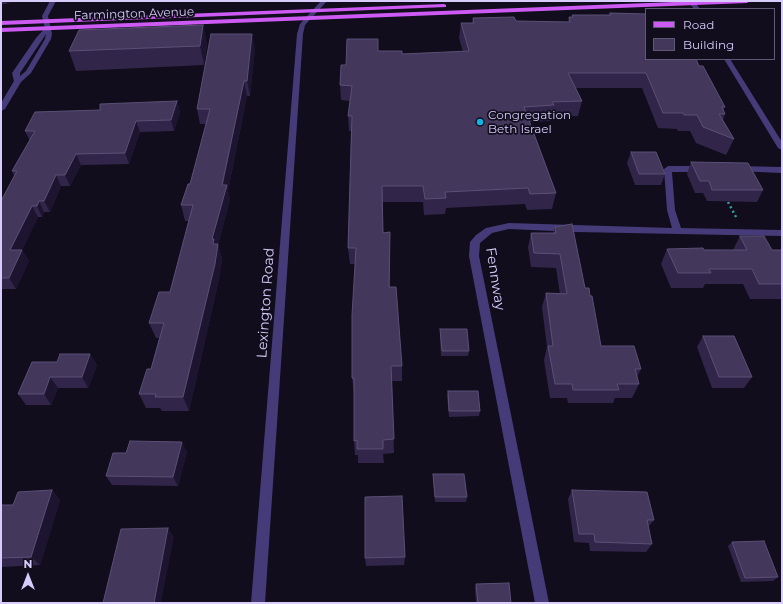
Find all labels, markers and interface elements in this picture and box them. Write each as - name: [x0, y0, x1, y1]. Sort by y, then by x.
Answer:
- street label: Farmington Avenue: [74, 5, 194, 23]
- legend: [645, 8, 775, 60]
- text: Road: [683, 17, 714, 32]
- text: Building: [683, 37, 734, 52]
- place label: Congregation Beth Israel: [488, 108, 571, 136]
- marker: Congregation Beth Israel: [475, 117, 485, 127]
- street label: Fennway: [482, 246, 508, 312]
- street label: Lexington Road: [254, 247, 278, 359]
- north arrow: [8, 556, 48, 596]
- text: N: [24, 557, 32, 571]

